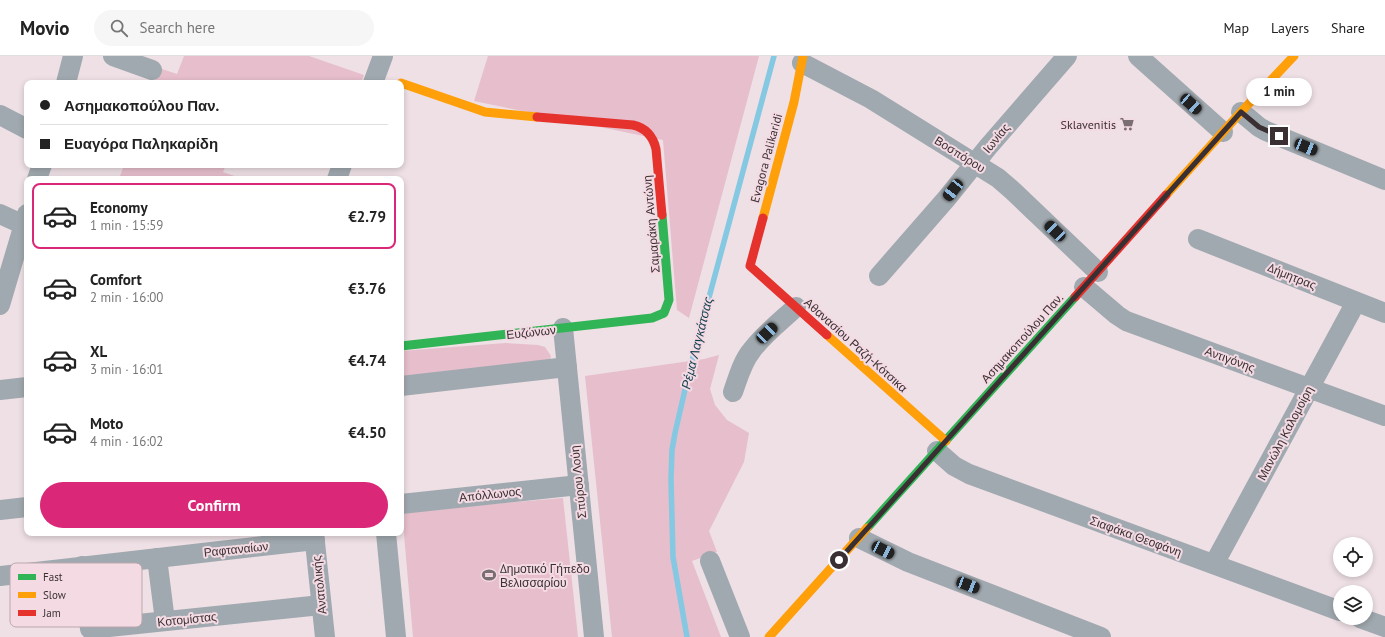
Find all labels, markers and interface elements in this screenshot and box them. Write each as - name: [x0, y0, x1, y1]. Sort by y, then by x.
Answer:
- search box: [94, 10, 374, 46]
- text: Movio: [20, 16, 70, 40]
- icon: search: [108, 17, 130, 39]
- text: Search here: [140, 18, 215, 37]
- text: Map: [1223, 19, 1249, 37]
- text: Layers: [1271, 19, 1309, 37]
- text: Share: [1331, 19, 1365, 37]
- callout: 1 min: [1246, 78, 1312, 106]
- text: 1 min: [1263, 83, 1295, 100]
- car: [1178, 92, 1204, 116]
- text: Ασημακοπούλου Παν.: [64, 96, 219, 115]
- street label: Evagora Palikaridi: [747, 112, 785, 204]
- supermarket icon: Sklavenitis: [1119, 116, 1135, 132]
- place label: Sklavenitis: [1061, 117, 1116, 132]
- street label: Ιωνίας: [979, 120, 1013, 156]
- route end: [1270, 127, 1288, 145]
- street label: Βοσπόρου: [932, 133, 988, 175]
- text: Ευαγόρα Παληκαρίδη: [64, 134, 218, 153]
- car: [1293, 137, 1319, 157]
- street label: Σαμαράκη Αντώνη: [639, 175, 663, 273]
- car: [941, 177, 965, 203]
- icon: car: [42, 198, 78, 234]
- text: Economy: [90, 198, 148, 217]
- text: €2.79: [348, 207, 386, 226]
- text: 1 min · 15:59: [90, 217, 163, 234]
- car: [1042, 218, 1068, 244]
- street label: Δήμητρας: [1266, 259, 1319, 293]
- icon: car: [42, 270, 78, 306]
- text: Comfort: [90, 270, 142, 289]
- text: €3.76: [348, 279, 386, 298]
- text: 2 min · 16:00: [90, 289, 163, 306]
- street label: Ασημακοπούλου Παν.: [978, 290, 1066, 386]
- water label: Ρέμα Λαγκάτσας: [677, 294, 717, 391]
- street label: Αθανασίου Ραζή-Κότσικα: [801, 295, 911, 395]
- car: [754, 320, 780, 346]
- street label: Ευζώνων: [505, 322, 557, 342]
- icon: car: [42, 342, 78, 378]
- text: XL: [90, 342, 107, 361]
- street label: Αντιγόνης: [1203, 343, 1257, 375]
- text: €4.74: [348, 351, 386, 370]
- text: 3 min · 16:01: [90, 361, 163, 378]
- street label: Μανώλη Καλομοίρη: [1254, 383, 1316, 483]
- icon: car: [42, 414, 78, 450]
- text: Moto: [90, 414, 123, 433]
- text: €4.50: [348, 423, 386, 442]
- text: 4 min · 16:02: [90, 433, 163, 450]
- street label: Σπύρου Λούη: [567, 445, 589, 519]
- button: Confirm: [40, 482, 388, 528]
- street label: Απόλλωνος: [458, 483, 522, 505]
- street label: Σιαφάκα Θεοφάνη: [1088, 512, 1184, 560]
- map controls: [1333, 537, 1373, 625]
- button: locate: [1333, 537, 1373, 577]
- street label: Ραφταναίων: [203, 538, 269, 560]
- car: [870, 539, 896, 561]
- route start: [830, 551, 848, 569]
- street label: Ανατολικής: [308, 555, 330, 615]
- place label: Δημοτικό Γήπεδο Βελισσαρίου: [500, 561, 590, 590]
- legend: [10, 563, 142, 627]
- sports icon: Δημοτικό Γήπεδο Βελισσαρίου: [481, 567, 497, 583]
- text: Fast: [43, 570, 63, 584]
- car: [955, 575, 981, 595]
- button: layers: [1333, 585, 1373, 625]
- text: Slow: [43, 588, 66, 602]
- text: Jam: [42, 606, 61, 620]
- street label: Κοτομίστας: [157, 608, 218, 630]

